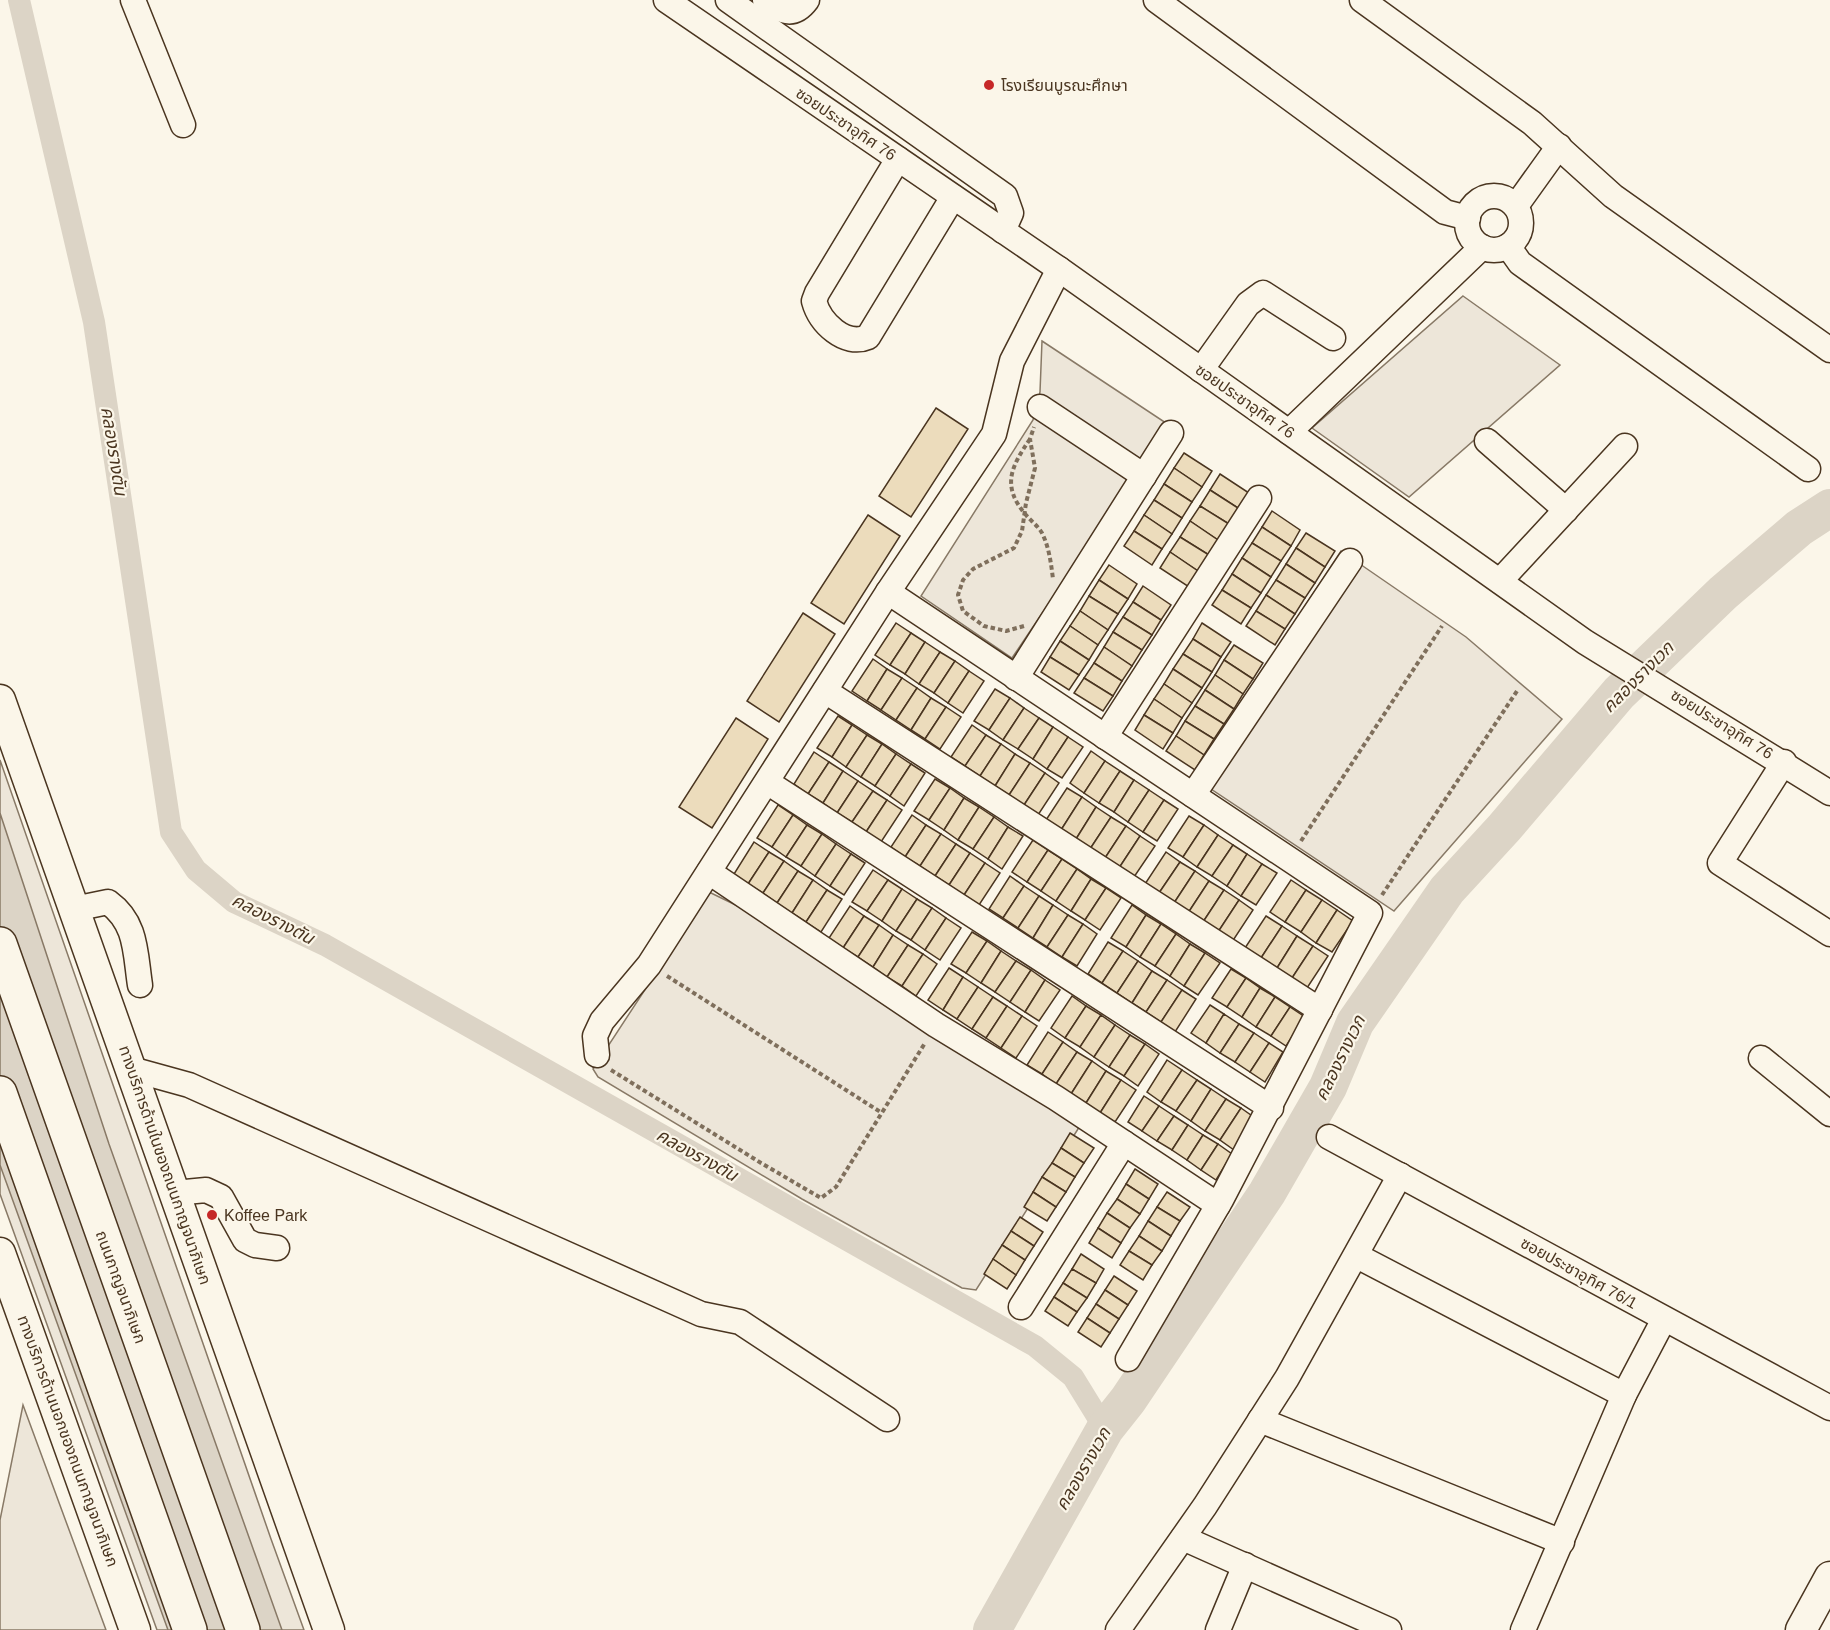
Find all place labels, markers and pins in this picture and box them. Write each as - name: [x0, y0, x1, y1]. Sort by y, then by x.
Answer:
- place label: โรงเรียนบูรณะศึกษา: [1001, 77, 1128, 95]
- marker: โรงเรียนบูรณะศึกษา: [982, 78, 996, 92]
- place label: Koffee Park: [224, 1207, 308, 1224]
- marker: Koffee Park: [205, 1208, 219, 1222]

